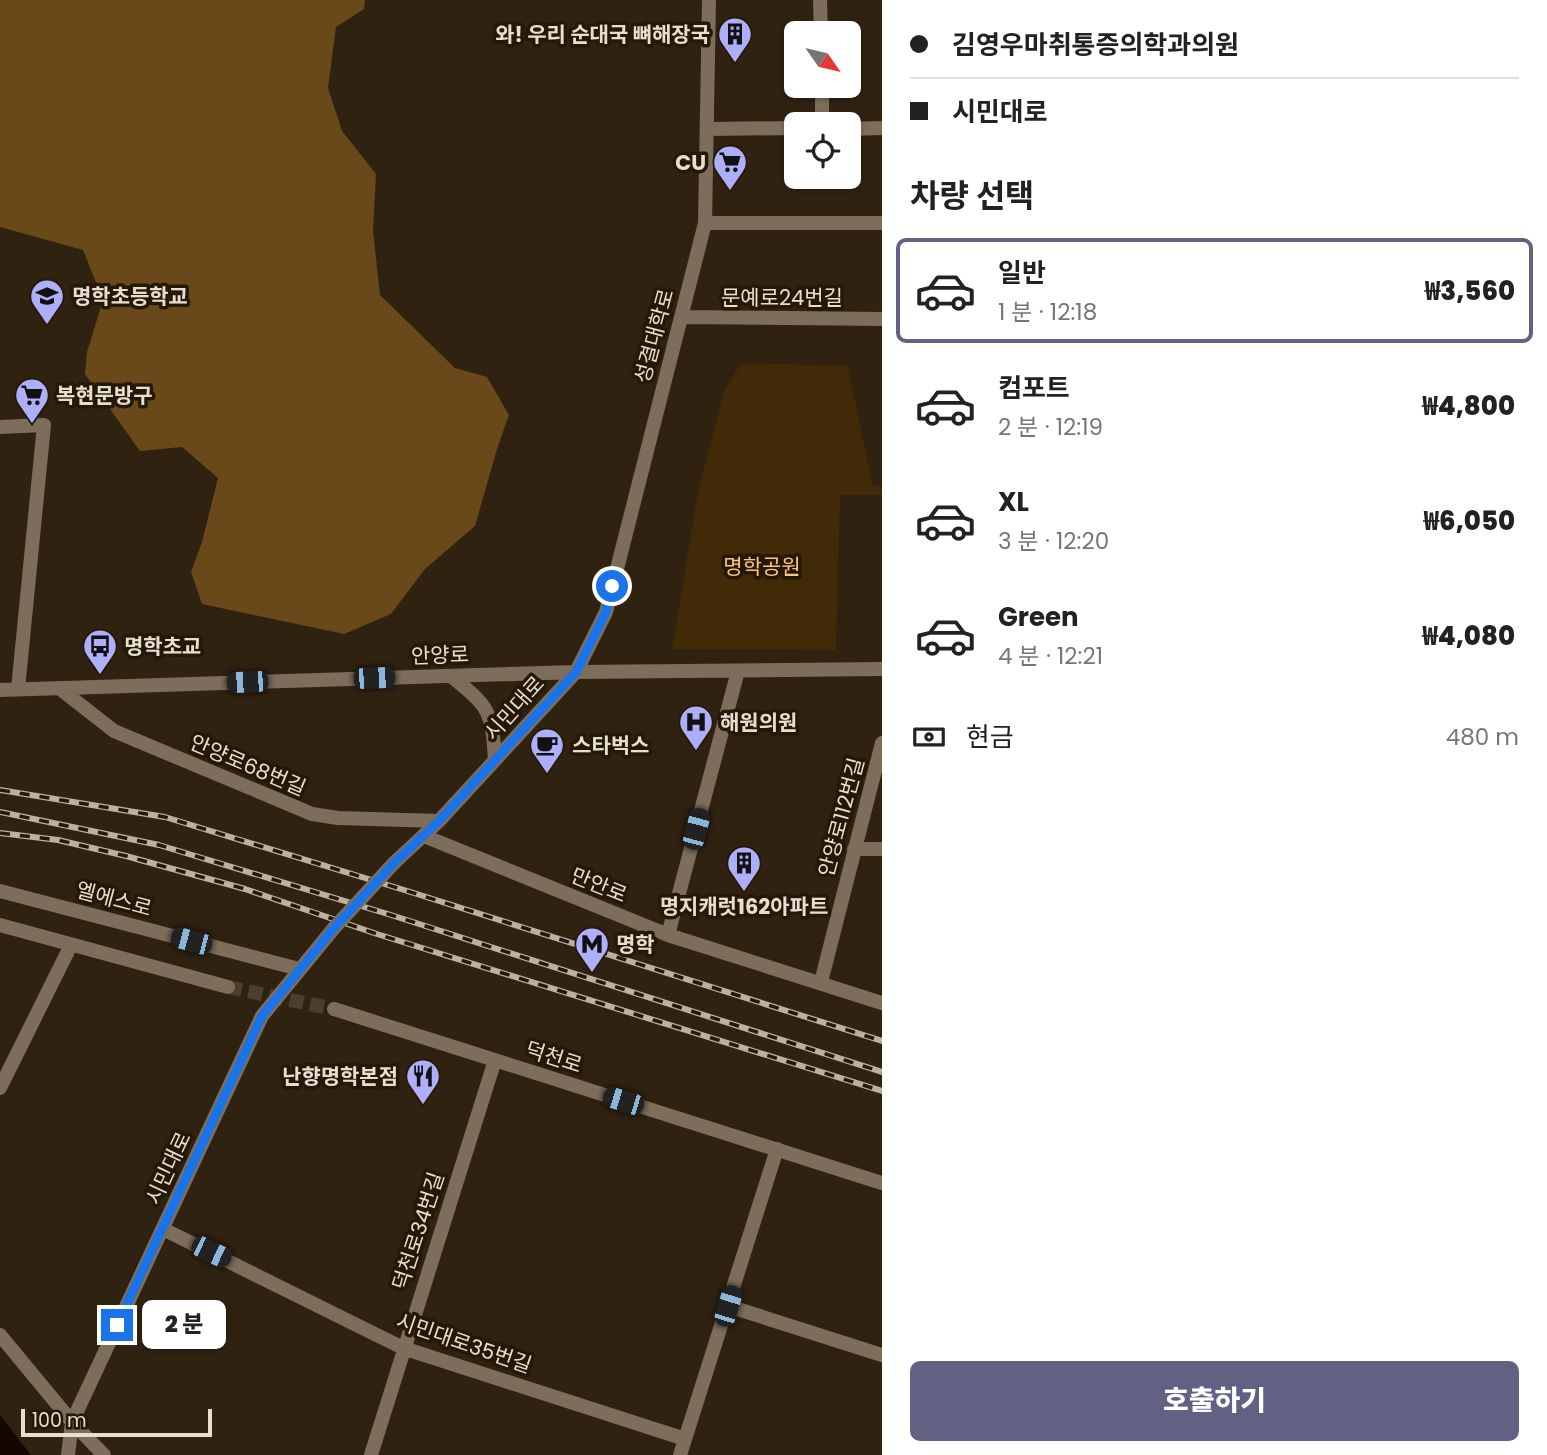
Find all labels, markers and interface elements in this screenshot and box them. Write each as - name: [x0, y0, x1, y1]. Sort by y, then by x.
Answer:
- building icon: 와! 우리 순대국 뼈해장국: [716, 15, 754, 64]
- place label: 와! 우리 순대국 뼈해장국: [495, 20, 710, 49]
- north arrow: [784, 21, 861, 98]
- map controls: [784, 21, 861, 189]
- text: 김영우마취통증의학과의원: [952, 27, 1239, 63]
- text: 시민대로: [952, 94, 1048, 130]
- button: locate: [784, 112, 861, 189]
- supermarket icon: CU: [711, 143, 749, 192]
- place label: CU: [675, 148, 706, 177]
- text: 차량 선택: [910, 173, 1035, 218]
- text: 일반: [998, 255, 1046, 291]
- icon: car: [914, 259, 977, 322]
- text: ₩3,560: [1425, 273, 1515, 309]
- school or university icon: 명학초등학교: [28, 277, 66, 326]
- place label: 명학초등학교: [72, 282, 188, 311]
- street label: 문예로24번길: [721, 283, 843, 312]
- street label: 성결대학로: [627, 286, 681, 386]
- text: 1 분 · 12:18: [998, 296, 1097, 328]
- text: 컴포트: [998, 370, 1070, 406]
- icon: car: [914, 374, 977, 437]
- supermarket icon: 복현문방구: [13, 376, 51, 425]
- place label: 복현문방구: [56, 381, 153, 410]
- text: ₩4,800: [1422, 388, 1515, 424]
- text: 2 분 · 12:19: [998, 411, 1103, 443]
- text: XL: [998, 484, 1029, 520]
- icon: car: [914, 489, 977, 552]
- text: ₩6,050: [1424, 503, 1515, 539]
- text: 3 분 · 12:20: [998, 525, 1109, 557]
- park label: 명학공원: [723, 552, 801, 581]
- route start: [596, 570, 628, 602]
- text: Green: [998, 599, 1079, 635]
- icon: car: [914, 604, 977, 667]
- text: ₩4,080: [1422, 618, 1515, 654]
- bus stop icon: 명학초교: [81, 627, 119, 676]
- place label: 명학초교: [124, 632, 201, 661]
- street label: 안양로: [411, 639, 469, 671]
- text: 4 분 · 12:21: [998, 640, 1103, 672]
- car: [353, 667, 396, 689]
- street label: 시민대로: [477, 670, 551, 746]
- car: [226, 671, 269, 693]
- hospital icon: 해원의원: [677, 703, 715, 752]
- place label: 해원의원: [720, 708, 797, 737]
- icon: cash: [910, 718, 948, 756]
- text: 현금: [966, 719, 1014, 755]
- text: 480 m: [1446, 721, 1519, 753]
- cafe icon: 스타벅스: [528, 726, 566, 775]
- street label: 안양로68번길: [186, 728, 310, 802]
- place label: 스타벅스: [572, 731, 649, 760]
- street label: 안양로112번길: [811, 754, 871, 880]
- car: [681, 806, 712, 852]
- building icon: 명지캐럿162아파트: [725, 844, 763, 893]
- street label: 만안로: [567, 861, 631, 909]
- street label: 엘에스로: [73, 875, 155, 923]
- place label: 명지캐럿162아파트: [660, 892, 828, 921]
- car: [168, 925, 215, 957]
- metro station icon: 명학: [573, 925, 611, 974]
- place label: 명학: [616, 930, 655, 959]
- street label: 덕천로: [522, 1034, 586, 1080]
- restaurant icon: 난향명학본점: [404, 1057, 442, 1106]
- place label: 난향명학본점: [282, 1062, 398, 1091]
- car: [600, 1085, 647, 1117]
- street label: 시민대로: [139, 1127, 197, 1209]
- street label: 덕천로34번길: [385, 1168, 451, 1294]
- car: [188, 1233, 235, 1271]
- car: [712, 1283, 745, 1329]
- callout: 2 분: [142, 1300, 226, 1350]
- street label: 시민대로35번길: [392, 1306, 536, 1380]
- text: 2 분: [165, 1308, 203, 1340]
- route end: [101, 1309, 133, 1341]
- button: 호출하기: [910, 1361, 1519, 1441]
- scale bar: [21, 1406, 212, 1438]
- text: 100 m: [32, 1407, 87, 1434]

